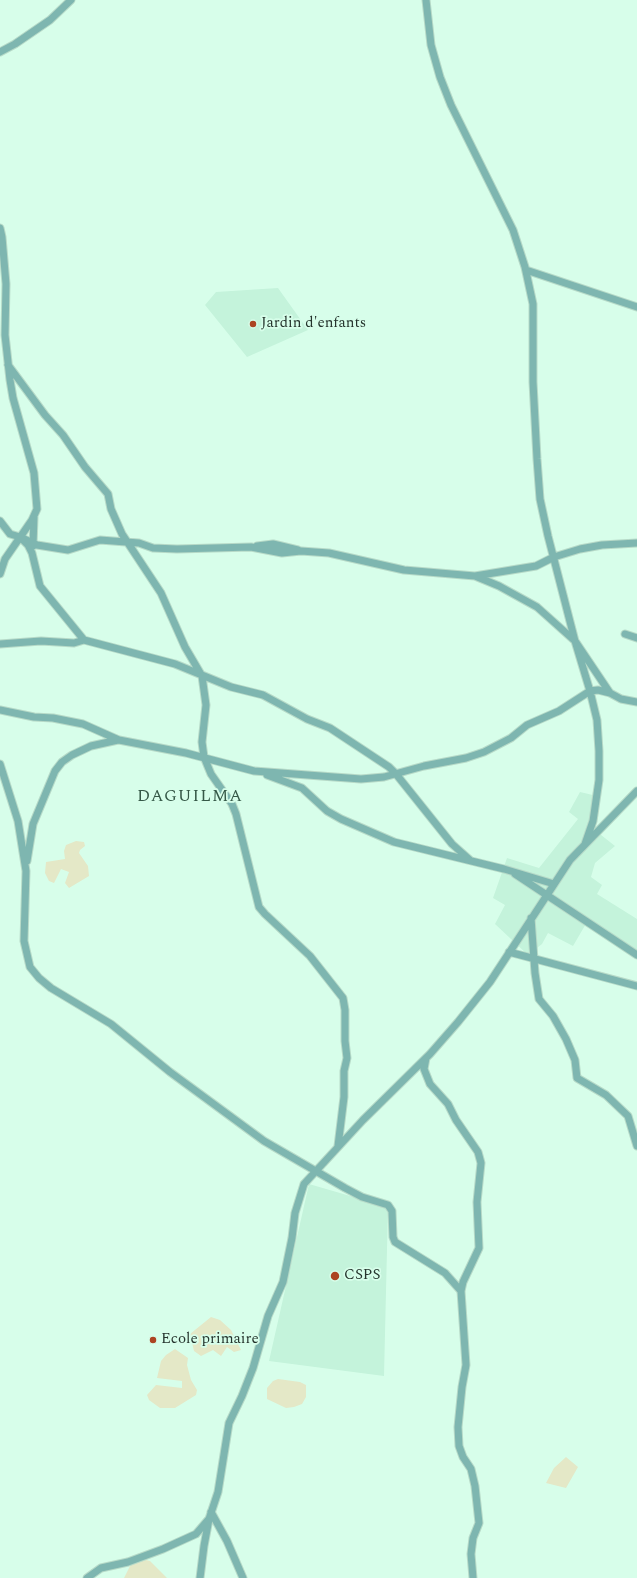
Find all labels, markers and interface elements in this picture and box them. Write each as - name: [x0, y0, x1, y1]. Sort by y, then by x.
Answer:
- place label: Jardin d'enfants: [261, 315, 366, 333]
- marker: Jardin d'enfants: [248, 319, 258, 329]
- district label: DAGUILMA: [137, 788, 243, 808]
- place label: CSPS: [344, 1267, 380, 1285]
- marker: CSPS: [329, 1270, 341, 1282]
- place label: Ecole primaire: [161, 1331, 259, 1349]
- marker: Ecole primaire: [148, 1335, 158, 1345]

